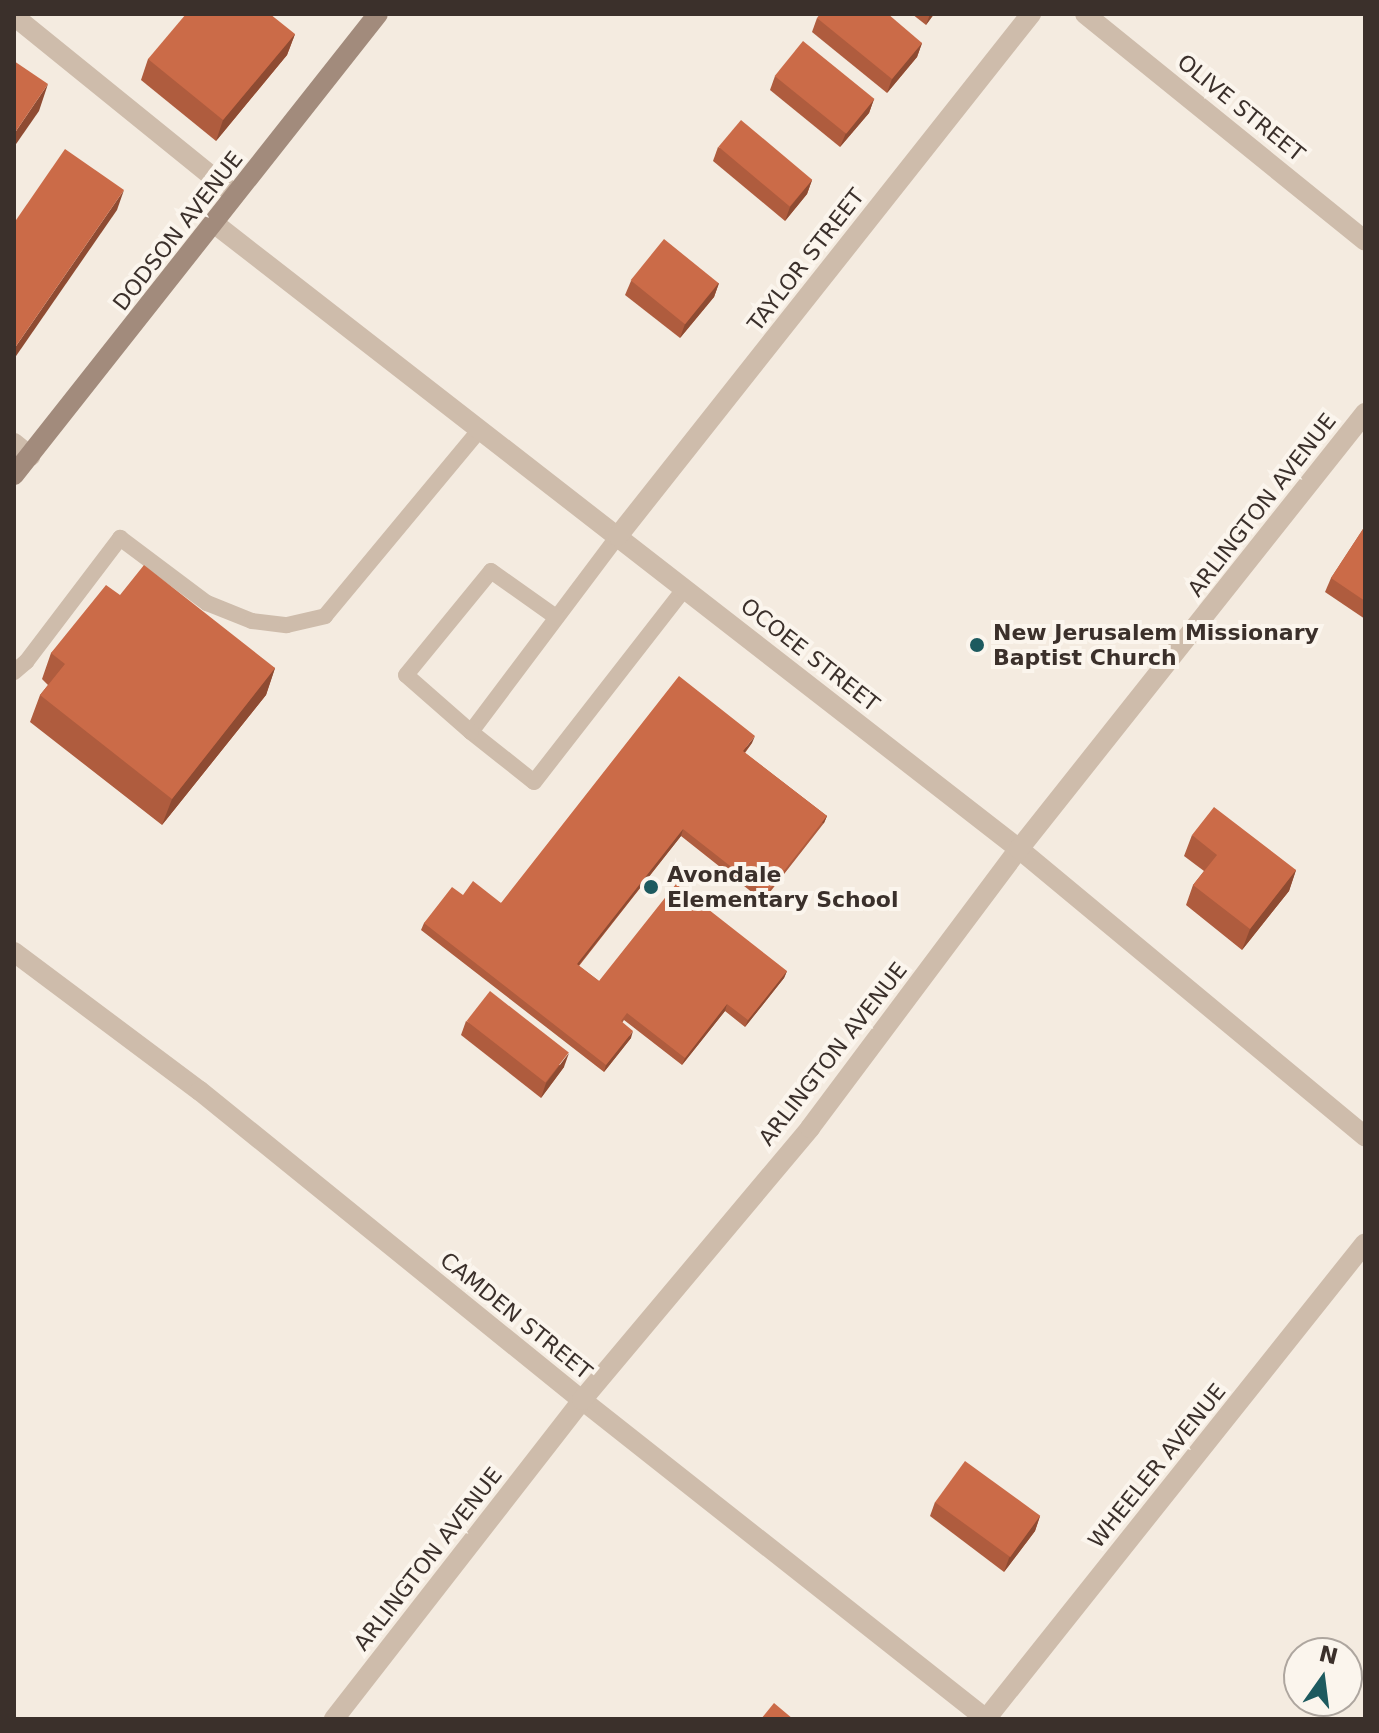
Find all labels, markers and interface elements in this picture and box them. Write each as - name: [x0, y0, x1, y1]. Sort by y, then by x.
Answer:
- street label: OLIVE STREET: [1172, 49, 1310, 167]
- street label: DODSON AVENUE: [108, 146, 248, 316]
- street label: TAYLOR STREET: [742, 184, 870, 336]
- street label: ARLINGTON AVENUE: [1182, 408, 1342, 602]
- street label: OCOEE STREET: [735, 593, 885, 717]
- place label: New Jerusalem Missionary Baptist Church: [993, 619, 1319, 670]
- marker: New Jerusalem Missionary Baptist Church: [968, 636, 986, 654]
- place label: Avondale Elementary School: [667, 861, 899, 912]
- marker: Avondale Elementary School: [642, 878, 660, 896]
- street label: ARLINGTON AVENUE: [753, 957, 913, 1151]
- street label: CAMDEN STREET: [435, 1247, 597, 1385]
- street label: WHEELER AVENUE: [1083, 1379, 1231, 1553]
- street label: ARLINGTON AVENUE: [348, 1462, 508, 1656]
- north arrow: [1283, 1637, 1363, 1717]
- text: N: [1316, 1641, 1340, 1670]

